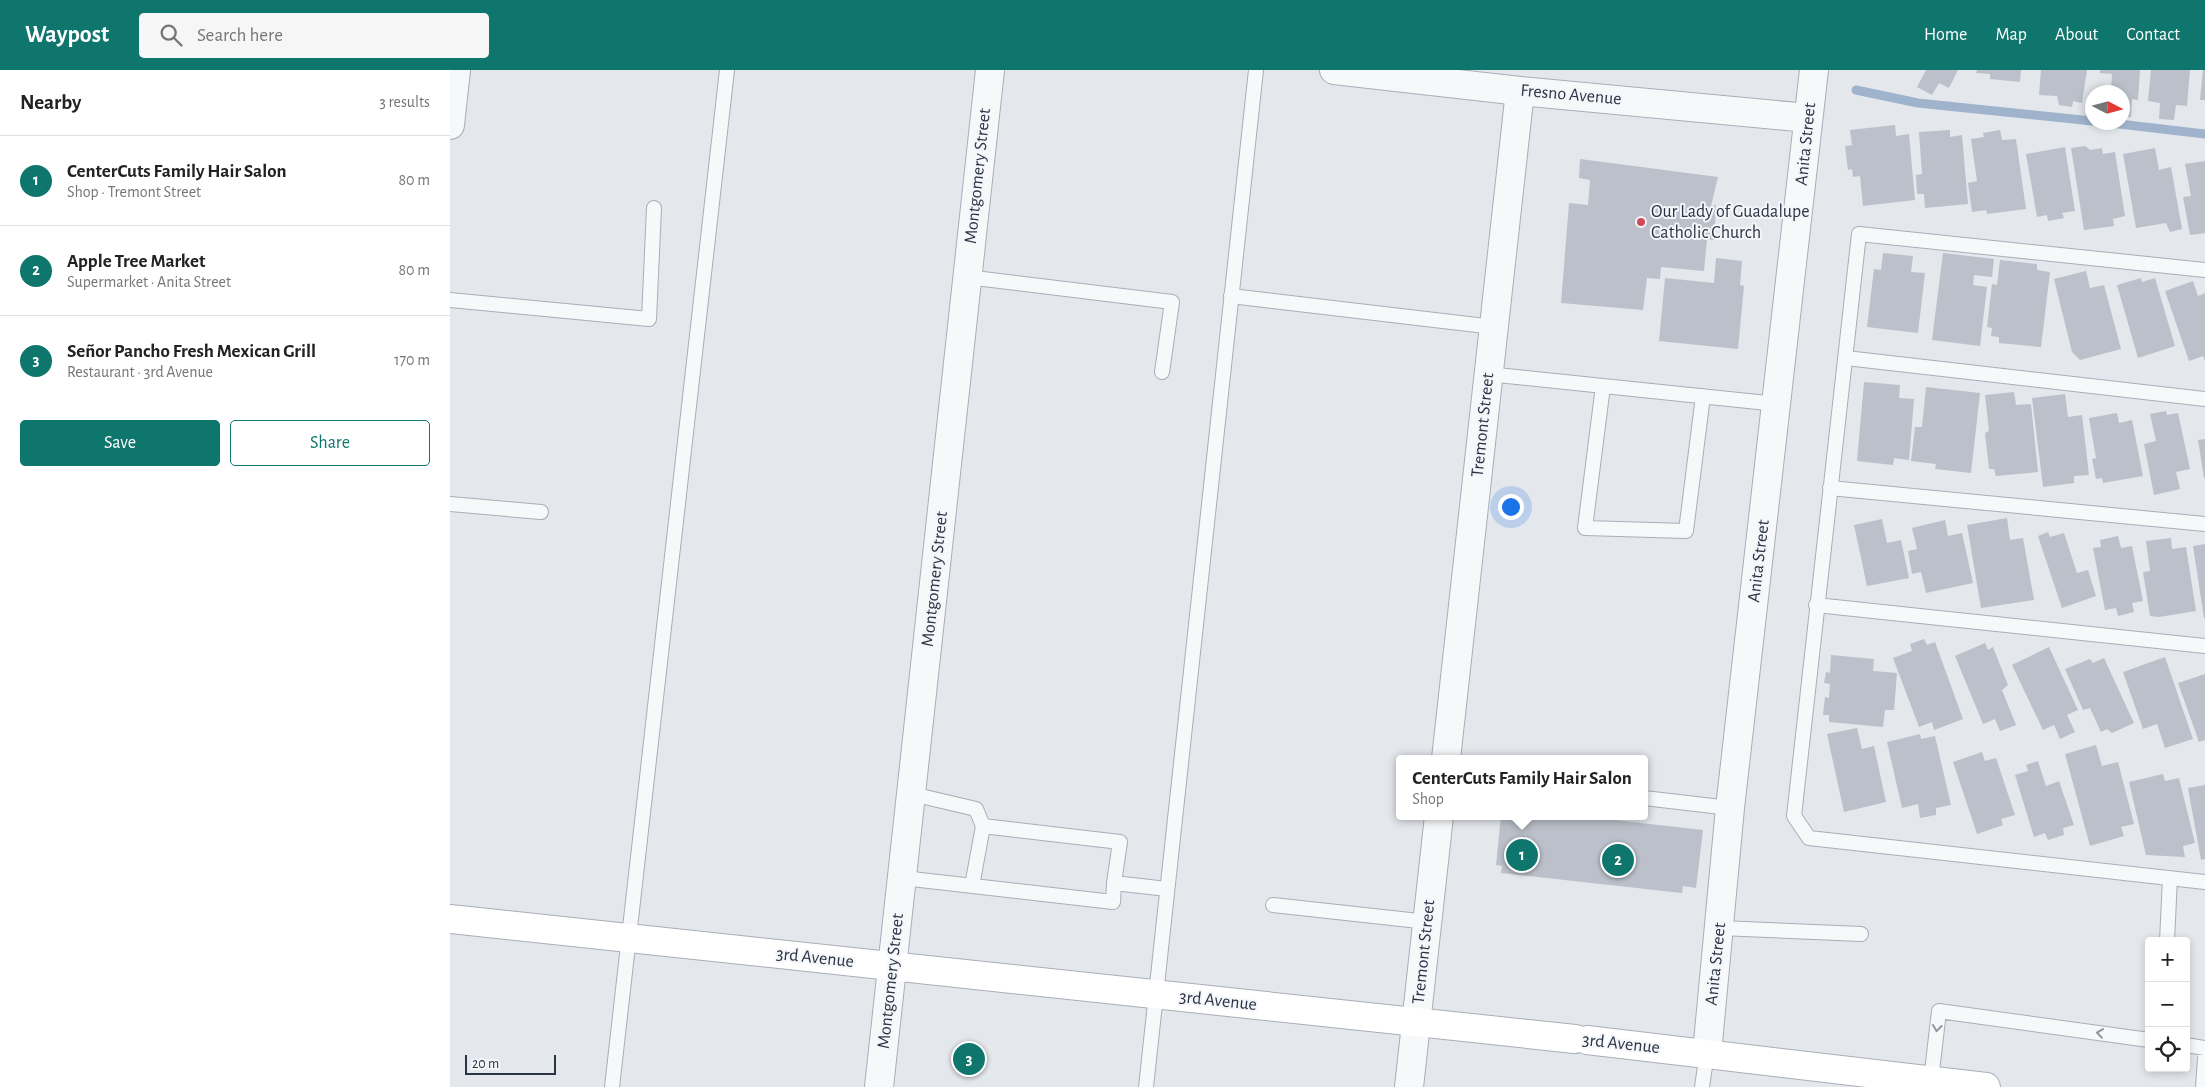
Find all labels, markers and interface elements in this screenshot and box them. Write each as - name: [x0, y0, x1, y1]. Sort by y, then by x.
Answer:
- search box: [139, 13, 489, 58]
- icon: search: [157, 21, 185, 49]
- text: Waypost: [25, 23, 109, 47]
- text: Search here: [197, 26, 283, 45]
- text: Home: [1924, 26, 1967, 44]
- text: Map: [1995, 26, 2027, 44]
- text: About: [2055, 26, 2098, 44]
- text: Contact: [2126, 26, 2180, 44]
- street label: Fresno Avenue: [1520, 82, 1622, 108]
- north arrow: [2085, 85, 2130, 130]
- text: Nearby: [20, 92, 81, 113]
- text: 3 results: [379, 94, 430, 110]
- street label: Anita Street: [1793, 101, 1819, 186]
- street label: Montgomery Street: [962, 107, 994, 245]
- text: CenterCuts Family Hair Salon: [67, 162, 287, 181]
- text: 1: [33, 172, 39, 188]
- text: 80 m: [399, 172, 430, 188]
- text: Shop · Tremont Street: [67, 184, 201, 200]
- place label: Our Lady of Guadalupe Catholic Church: [1651, 203, 1810, 242]
- marker: Our Lady of Guadalupe Catholic Church: [1635, 216, 1647, 228]
- text: Apple Tree Market: [67, 252, 205, 271]
- text: 2: [32, 262, 40, 278]
- text: 80 m: [399, 262, 430, 278]
- text: Supermarket · Anita Street: [67, 274, 231, 290]
- text: Señor Pancho Fresh Mexican Grill: [67, 342, 316, 361]
- text: 3: [33, 352, 39, 368]
- text: 170 m: [394, 352, 430, 368]
- text: Restaurant · 3rd Avenue: [67, 364, 213, 380]
- street label: Tremont Street: [1469, 372, 1497, 478]
- button: Save: [20, 420, 220, 466]
- button: Share: [230, 420, 430, 466]
- your location: [1498, 494, 1524, 520]
- street label: Montgomery Street: [919, 510, 951, 648]
- street label: Anita Street: [1745, 518, 1773, 603]
- popup: [1396, 755, 1648, 820]
- text: CenterCuts Family Hair Salon: [1412, 769, 1632, 788]
- text: Shop: [1412, 791, 1444, 807]
- pin: 1: [1506, 836, 1538, 874]
- pin: 2: [1602, 841, 1634, 879]
- street label: Tremont Street: [1410, 899, 1438, 1005]
- street label: Montgomery Street: [875, 912, 907, 1050]
- street label: Anita Street: [1703, 921, 1729, 1006]
- map controls: [2145, 937, 2190, 1072]
- button: +: [2145, 937, 2190, 982]
- street label: 3rd Avenue: [775, 945, 855, 971]
- button: −: [2145, 982, 2190, 1027]
- street label: 3rd Avenue: [1178, 988, 1258, 1014]
- one-way arrow: [1932, 1024, 1943, 1032]
- button: locate: [2145, 1027, 2190, 1072]
- one-way arrow: [2096, 1029, 2105, 1039]
- street label: 3rd Avenue: [1581, 1031, 1661, 1057]
- pin: 3: [953, 1040, 985, 1078]
- scale bar: [465, 1052, 556, 1075]
- text: 20 m: [472, 1057, 499, 1071]

